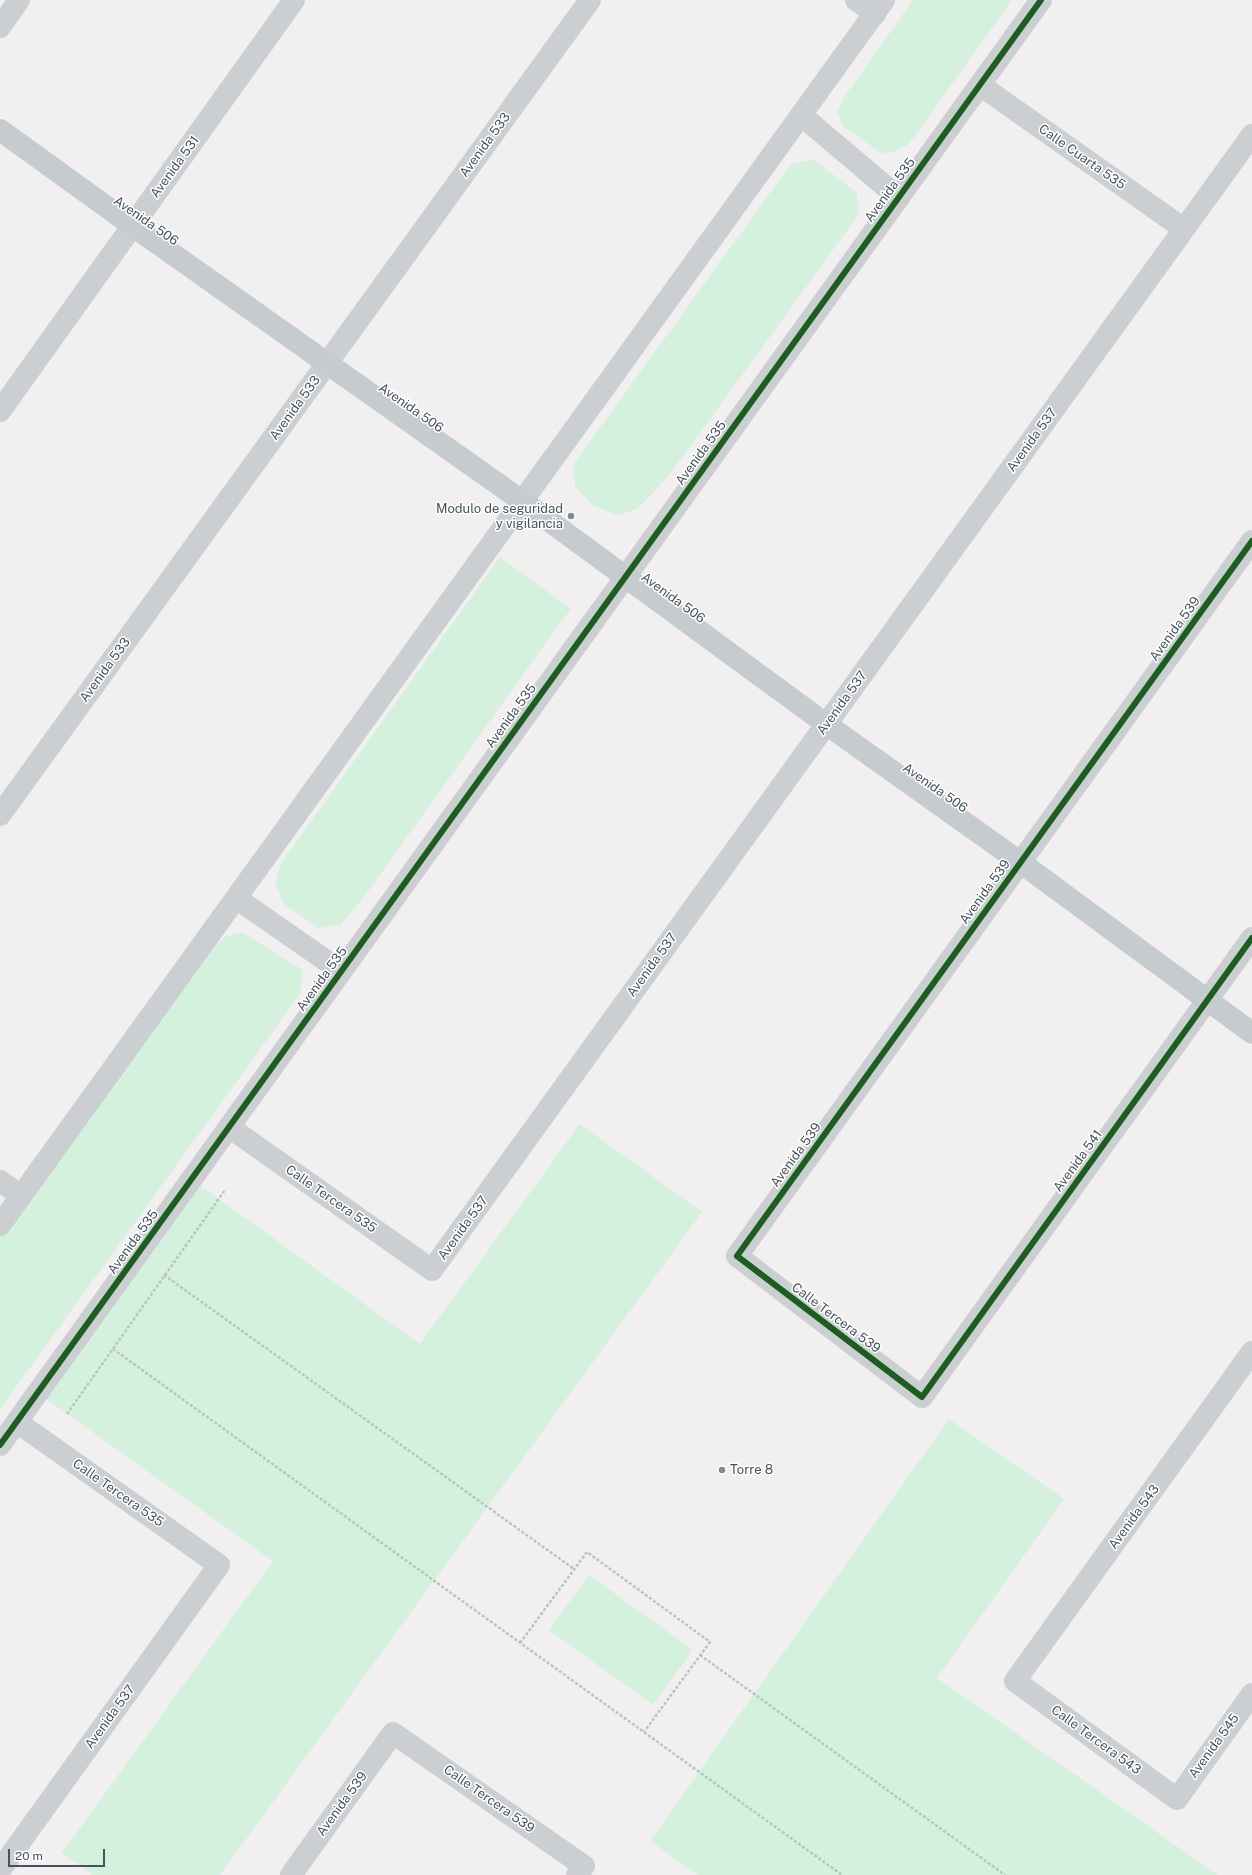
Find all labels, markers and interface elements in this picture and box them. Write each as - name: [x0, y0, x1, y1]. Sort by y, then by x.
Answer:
- street label: Avenida 533: [456, 110, 514, 180]
- street label: Calle Cuarta 535: [1035, 121, 1129, 193]
- street label: Avenida 531: [147, 133, 203, 201]
- street label: Avenida 535: [861, 155, 919, 225]
- street label: Avenida 506: [111, 193, 181, 249]
- street label: Avenida 533: [266, 373, 324, 443]
- street label: Avenida 506: [376, 380, 446, 436]
- street label: Avenida 537: [1004, 405, 1060, 475]
- street label: Avenida 535: [672, 418, 730, 488]
- place label: Modulo de seguridad y vigilancia: [436, 501, 563, 532]
- marker: Modulo de seguridad y vigilancia: [566, 511, 576, 521]
- street label: Avenida 506: [638, 570, 708, 626]
- street label: Avenida 539: [1146, 594, 1204, 664]
- street label: Avenida 533: [76, 635, 134, 705]
- street label: Avenida 537: [814, 668, 870, 738]
- street label: Avenida 535: [482, 681, 540, 751]
- street label: Avenida 506: [900, 760, 970, 816]
- street label: Avenida 539: [956, 857, 1014, 927]
- street label: Avenida 537: [624, 930, 680, 1000]
- street label: Avenida 535: [293, 944, 351, 1014]
- street label: Avenida 539: [767, 1120, 825, 1190]
- street label: Avenida 541: [1050, 1127, 1106, 1195]
- street label: Calle Tercera 535: [282, 1162, 380, 1236]
- street label: Avenida 537: [435, 1193, 491, 1263]
- street label: Avenida 535: [104, 1207, 162, 1277]
- street label: Calle Tercera 539: [788, 1280, 884, 1356]
- street label: Calle Tercera 535: [69, 1456, 167, 1530]
- place label: Torre 8: [730, 1462, 773, 1478]
- marker: Torre 8: [717, 1465, 727, 1475]
- street label: Avenida 543: [1105, 1482, 1163, 1552]
- street label: Avenida 537: [82, 1682, 138, 1752]
- street label: Calle Tercera 543: [1048, 1702, 1144, 1778]
- street label: Avenida 545: [1185, 1711, 1243, 1781]
- street label: Calle Tercera 539: [441, 1762, 537, 1836]
- street label: Avenida 539: [313, 1769, 371, 1839]
- scale bar: [10, 1841, 107, 1867]
- text: 20 m: [15, 1849, 43, 1863]

